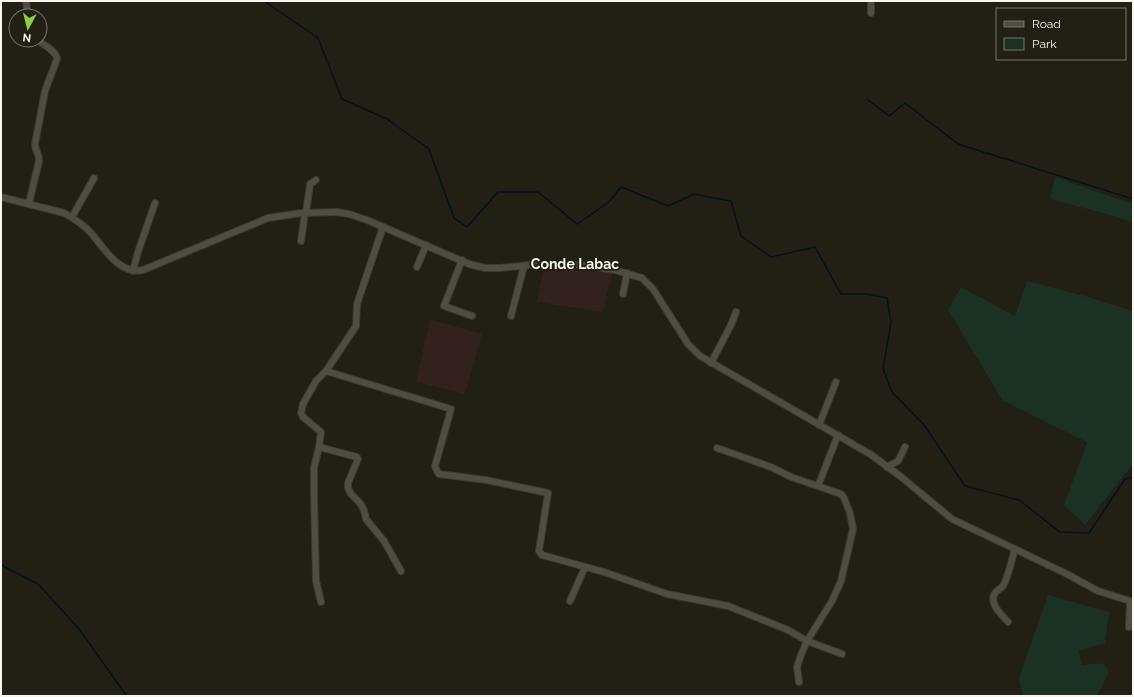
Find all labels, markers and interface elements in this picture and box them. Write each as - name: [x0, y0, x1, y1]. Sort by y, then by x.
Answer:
- north arrow: [8, 8, 48, 48]
- legend: [996, 8, 1126, 60]
- text: Road: [1032, 17, 1061, 31]
- text: N: [22, 30, 32, 44]
- text: Park: [1032, 37, 1057, 51]
- district label: Conde Labac: [531, 256, 619, 272]

